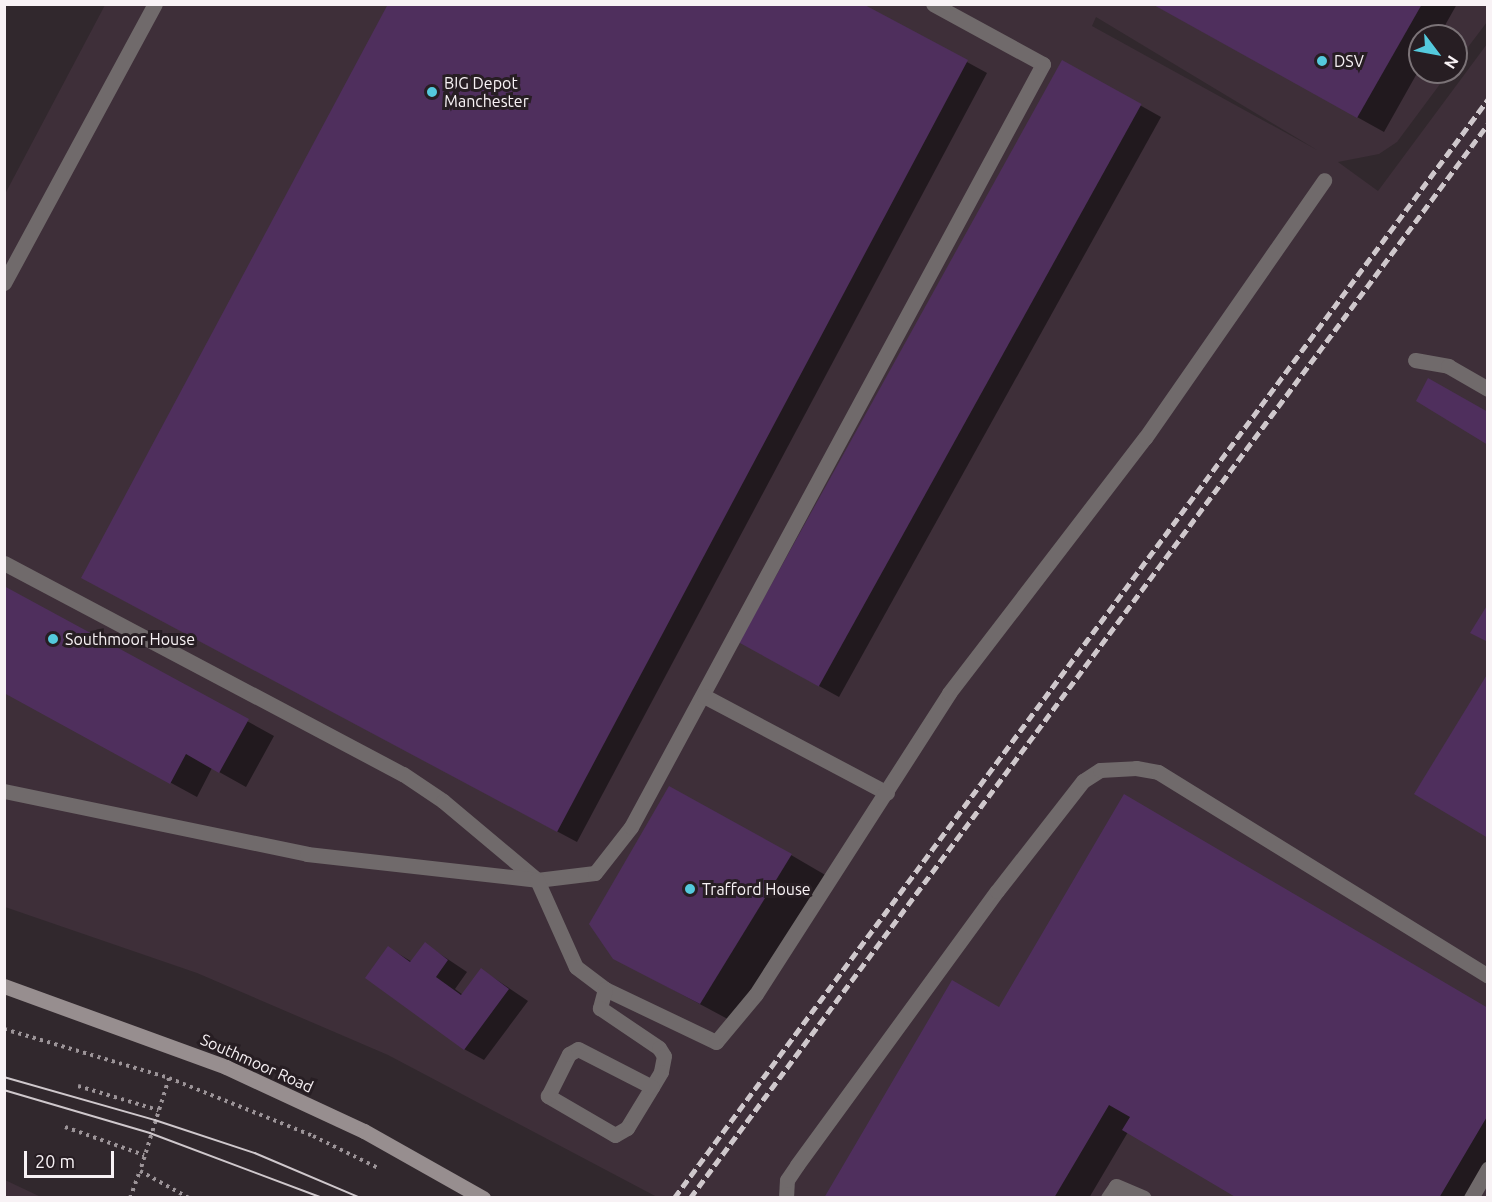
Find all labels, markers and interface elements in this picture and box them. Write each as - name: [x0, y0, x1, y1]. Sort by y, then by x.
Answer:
- north arrow: [1408, 24, 1468, 84]
- place label: DSV: [1334, 51, 1364, 71]
- text: N: [1441, 53, 1462, 72]
- marker: DSV: [1315, 54, 1329, 68]
- place label: BIG Depot Manchester: [444, 73, 529, 111]
- marker: BIG Depot Manchester: [425, 85, 439, 99]
- place label: Southmoor House: [65, 629, 195, 649]
- marker: Southmoor House: [46, 632, 60, 646]
- place label: Trafford House: [702, 879, 811, 899]
- marker: Trafford House: [683, 882, 697, 896]
- street label: Southmoor Road: [198, 1030, 316, 1096]
- scale bar: [27, 1139, 117, 1177]
- text: 20 m: [35, 1151, 75, 1171]

